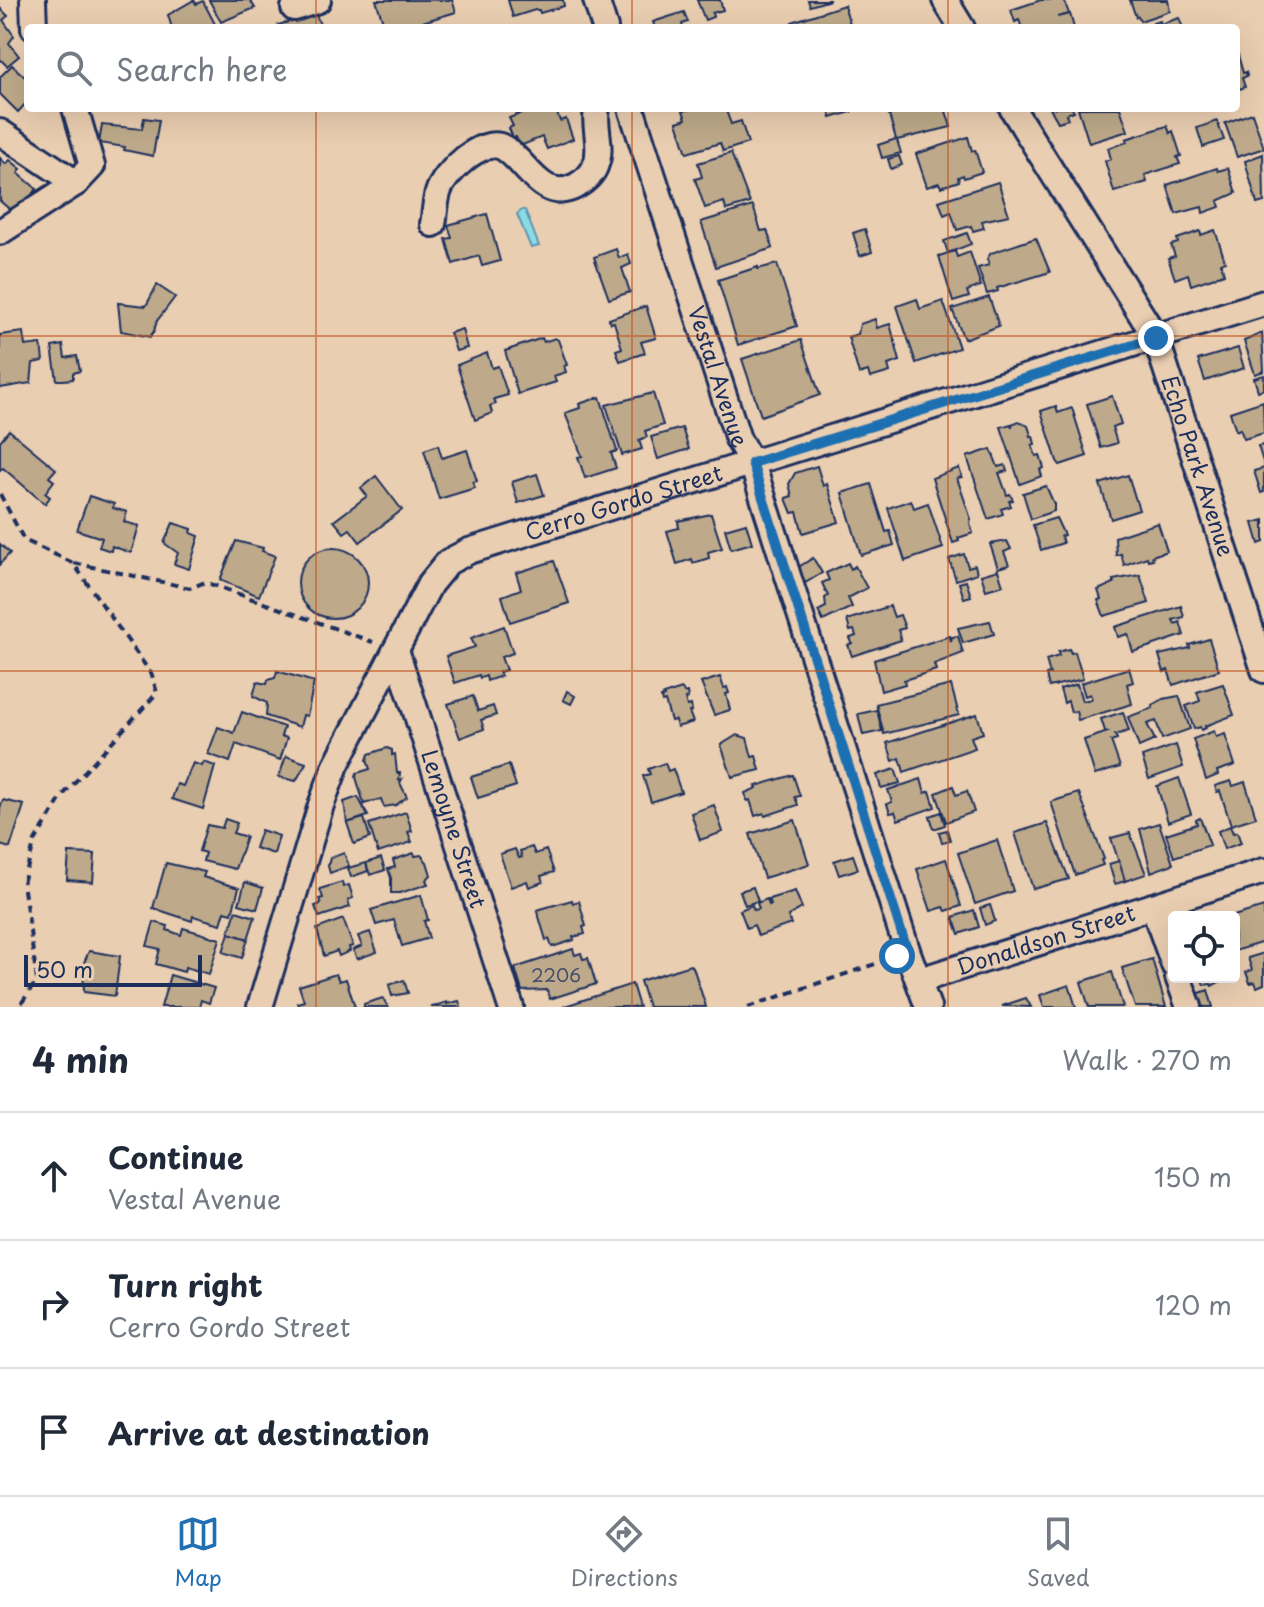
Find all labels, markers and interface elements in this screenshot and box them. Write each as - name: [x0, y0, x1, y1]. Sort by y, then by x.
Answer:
- search box: [24, 24, 1240, 112]
- icon: search: [52, 46, 96, 90]
- text: Search here: [116, 46, 288, 91]
- street label: Vestal Avenue: [681, 301, 757, 453]
- route end: [1138, 320, 1174, 356]
- street label: Echo Park Avenue: [1154, 371, 1244, 560]
- street label: Cerro Gordo Street: [520, 455, 726, 548]
- street label: Lemoyne Street: [414, 745, 496, 912]
- street label: Donaldson Street: [952, 895, 1139, 982]
- map controls: [1168, 911, 1240, 983]
- button: locate: [1168, 911, 1240, 983]
- route start: [879, 938, 915, 974]
- scale bar: [24, 951, 202, 987]
- text: 50 m: [36, 952, 93, 985]
- house number: 2206: [531, 961, 581, 988]
- text: 4 min: [32, 1033, 129, 1085]
- text: Walk · 270 m: [1062, 1040, 1232, 1079]
- text: Continue: [108, 1134, 243, 1179]
- icon: ahead: [32, 1154, 76, 1198]
- text: 150 m: [1154, 1157, 1232, 1196]
- text: Vestal Avenue: [108, 1179, 281, 1218]
- text: Turn right: [108, 1262, 263, 1307]
- icon: right: [32, 1282, 76, 1326]
- text: 120 m: [1155, 1285, 1232, 1324]
- text: Cerro Gordo Street: [108, 1307, 350, 1346]
- icon: arrive: [32, 1410, 76, 1454]
- text: Arrive at destination: [108, 1410, 430, 1455]
- tab: Map: [175, 1512, 222, 1593]
- tab: Directions: [571, 1512, 678, 1593]
- tab: Saved: [1027, 1512, 1089, 1593]

